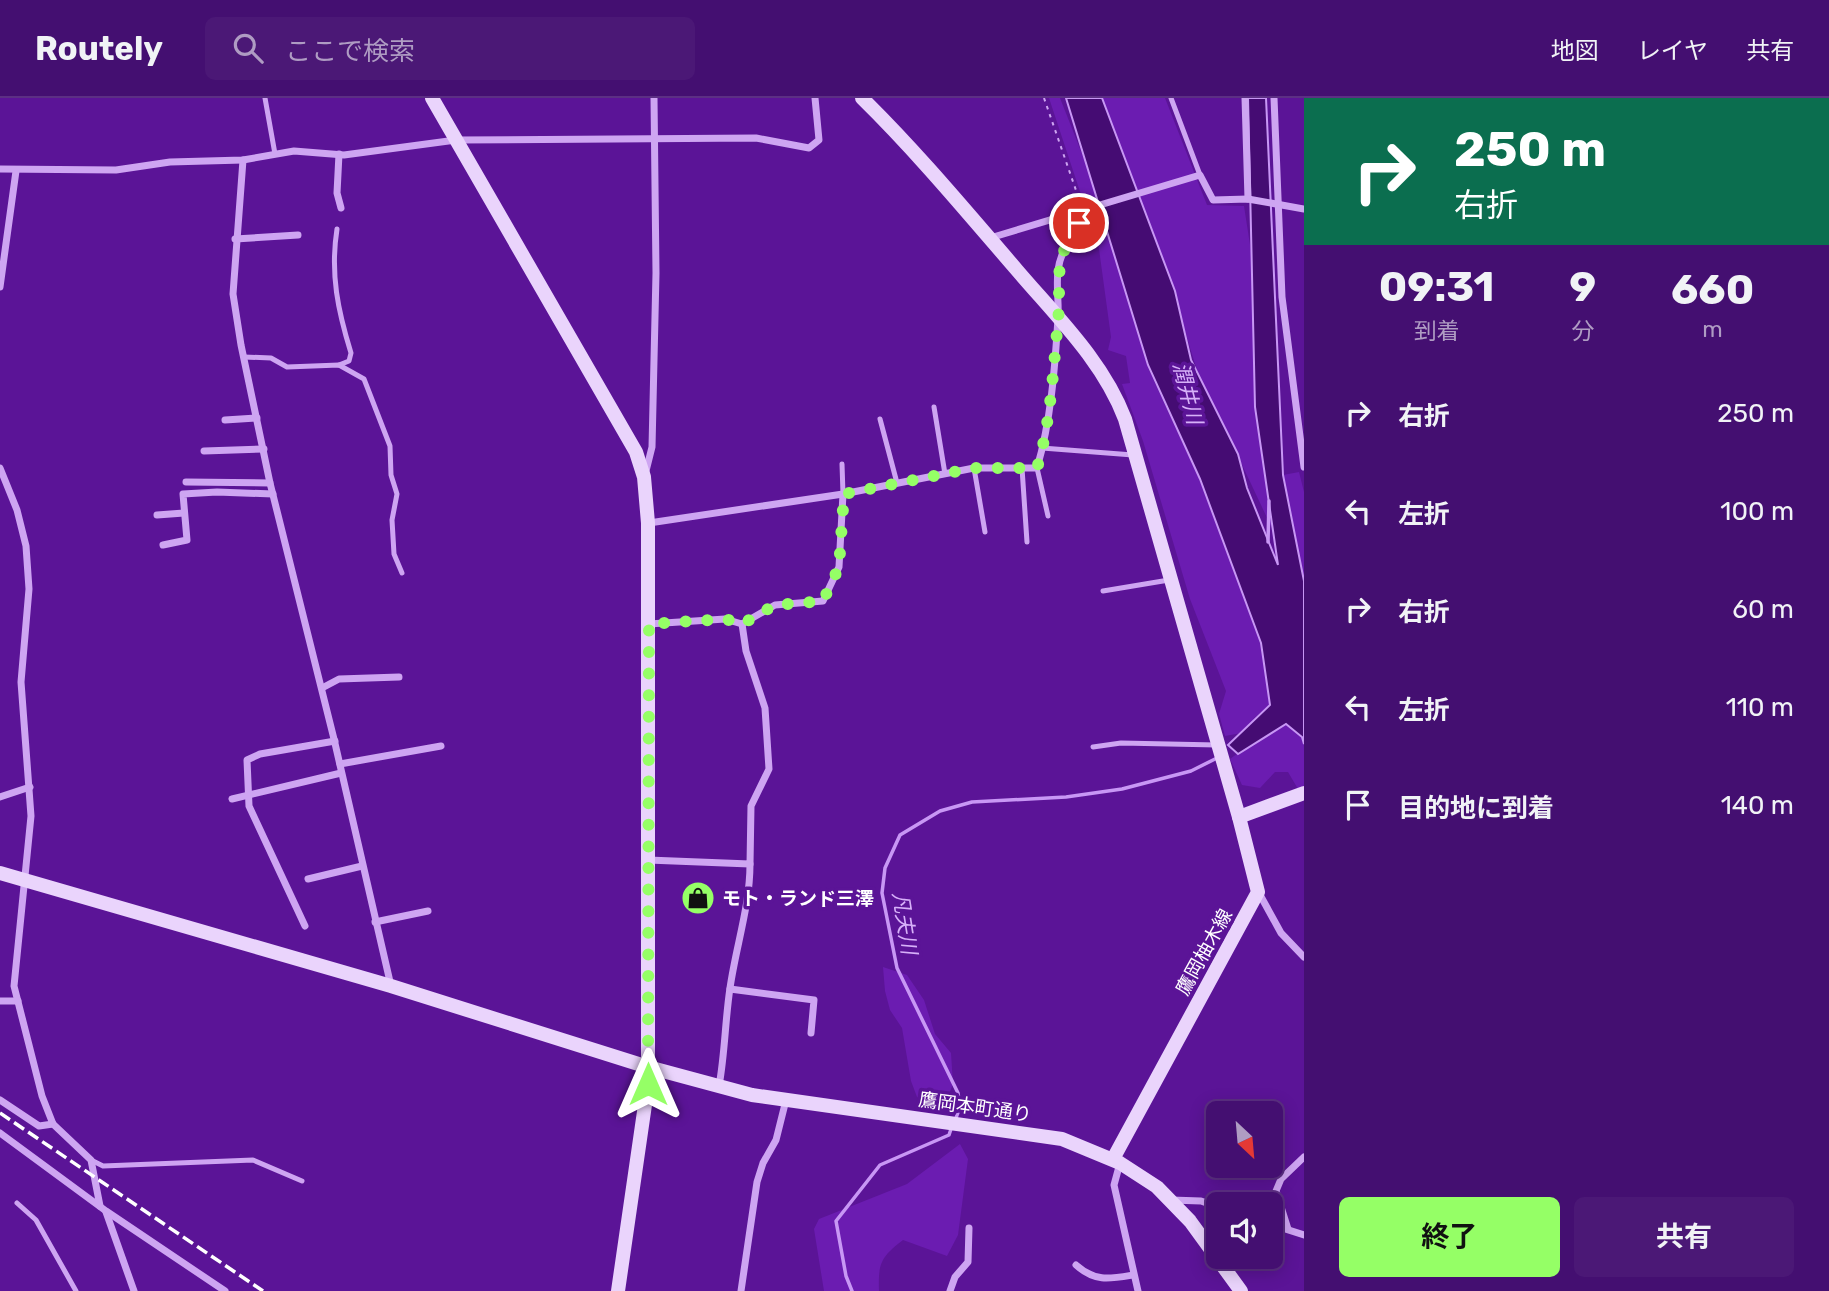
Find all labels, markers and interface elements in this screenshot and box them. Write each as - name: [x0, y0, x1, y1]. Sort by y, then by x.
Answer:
- search box: [205, 17, 695, 80]
- text: Routely: [35, 29, 163, 68]
- icon: search: [229, 29, 267, 67]
- text: ここで検索: [285, 36, 415, 67]
- text: 地図: [1551, 37, 1599, 65]
- text: レイヤ: [1637, 37, 1708, 65]
- text: 共有: [1746, 37, 1794, 65]
- text: 250 m: [1454, 120, 1606, 178]
- icon: right: [1339, 126, 1430, 217]
- text: 右折: [1454, 186, 1518, 224]
- pin: [1049, 193, 1109, 253]
- icon: arrive: [1060, 204, 1098, 242]
- text: 09:31: [1379, 262, 1495, 312]
- text: 9: [1569, 262, 1596, 312]
- text: 660: [1671, 265, 1754, 315]
- text: m: [1702, 315, 1723, 343]
- text: 到着: [1414, 317, 1460, 345]
- text: 分: [1571, 317, 1594, 345]
- water label: 潤井川: [1168, 359, 1208, 429]
- icon: right: [1339, 394, 1377, 432]
- text: 250 m: [1717, 398, 1794, 429]
- text: 右折: [1398, 401, 1450, 432]
- icon: left: [1339, 492, 1377, 530]
- text: 100 m: [1720, 496, 1794, 527]
- text: 左折: [1398, 499, 1450, 530]
- icon: right: [1339, 590, 1377, 628]
- text: 60 m: [1732, 594, 1794, 625]
- text: 右折: [1398, 597, 1450, 628]
- icon: left: [1339, 688, 1377, 726]
- text: 110 m: [1726, 692, 1794, 723]
- text: 左折: [1398, 695, 1450, 726]
- icon: arrive: [1339, 786, 1377, 824]
- text: 140 m: [1721, 790, 1794, 821]
- text: 目的地に到着: [1398, 793, 1554, 824]
- shop icon: モト・ランド三澤: [679, 879, 717, 917]
- place label: モト・ランド三澤: [722, 887, 874, 910]
- water label: 凡夫川: [888, 890, 923, 958]
- street label: 鷹岡柚木線: [1171, 905, 1237, 999]
- position arrow: [611, 1047, 685, 1121]
- street label: 鷹岡本町通り: [917, 1088, 1033, 1126]
- north arrow: [1206, 1101, 1283, 1178]
- map controls: [1206, 1101, 1283, 1269]
- button: sound: [1206, 1192, 1283, 1269]
- button: 終了: [1339, 1197, 1560, 1277]
- button: 共有: [1574, 1197, 1794, 1277]

